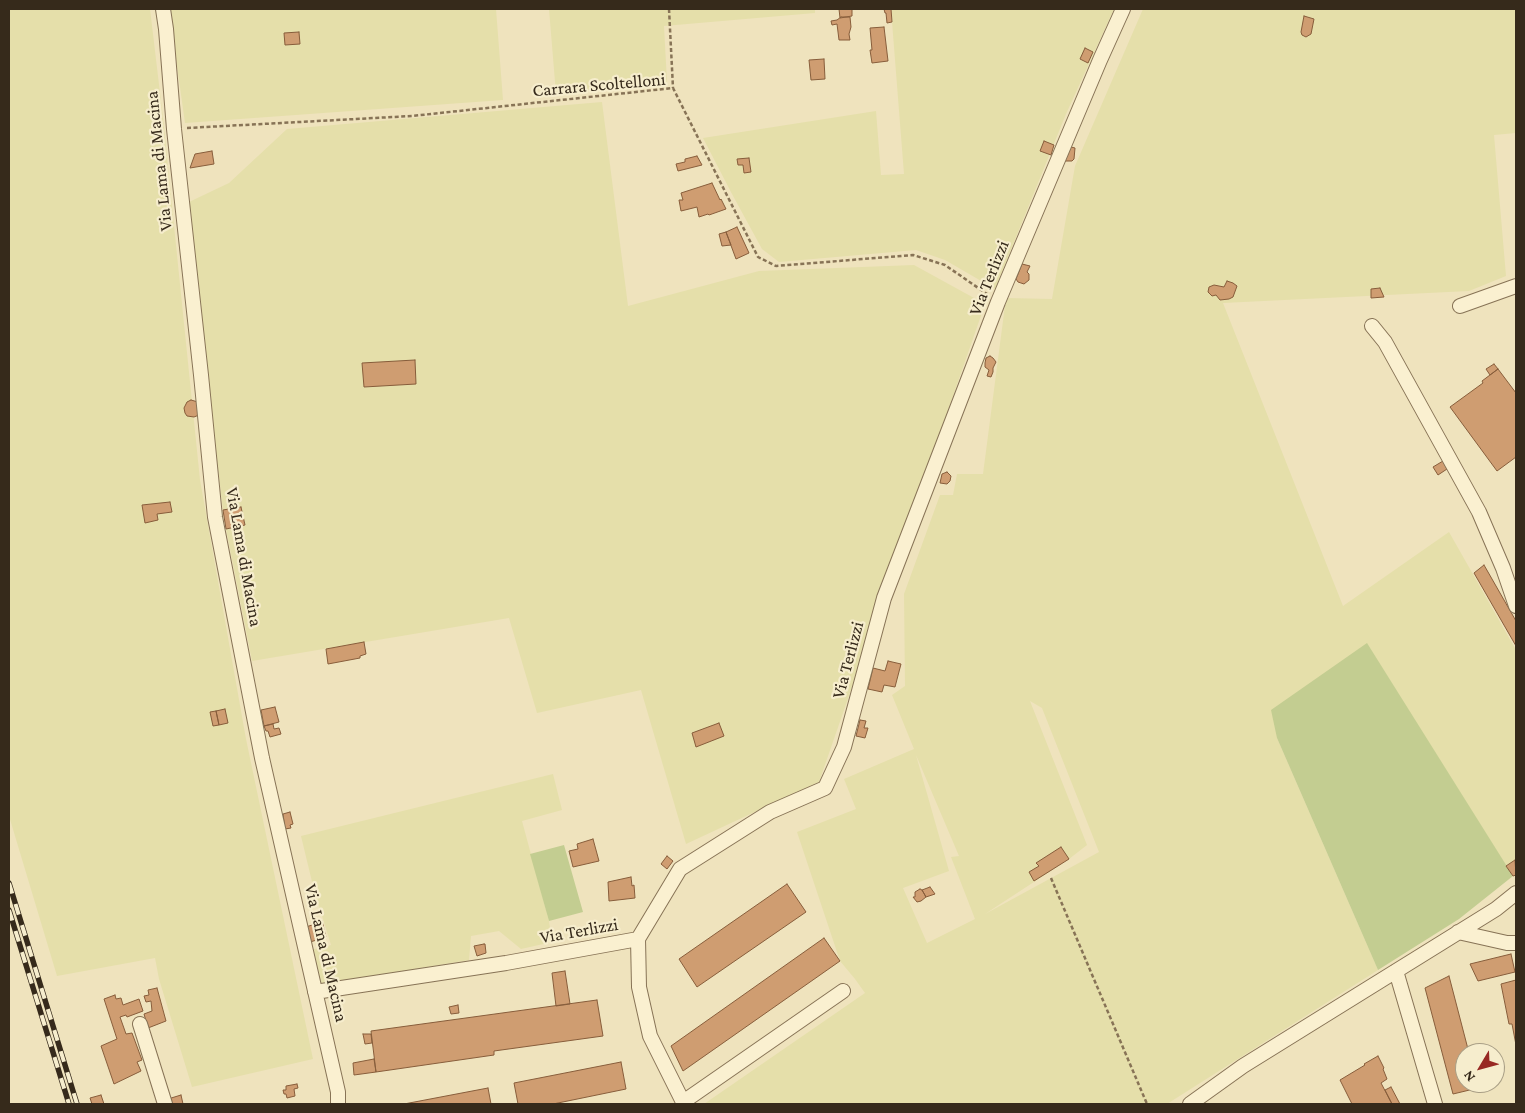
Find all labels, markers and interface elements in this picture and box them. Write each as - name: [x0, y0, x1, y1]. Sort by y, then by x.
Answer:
- street label: Carrara Scoltelloni: [532, 68, 666, 102]
- street label: Via Lama di Macina: [141, 90, 177, 232]
- street label: Via Terlizzi: [964, 237, 1014, 319]
- street label: Via Lama di Macina: [221, 486, 267, 628]
- street label: Via Terlizzi: [827, 619, 869, 701]
- street label: Via Lama di Macina: [300, 882, 352, 1024]
- street label: Via Terlizzi: [538, 913, 620, 949]
- north arrow: [1455, 1043, 1505, 1093]
- text: N: [1460, 1068, 1478, 1085]

